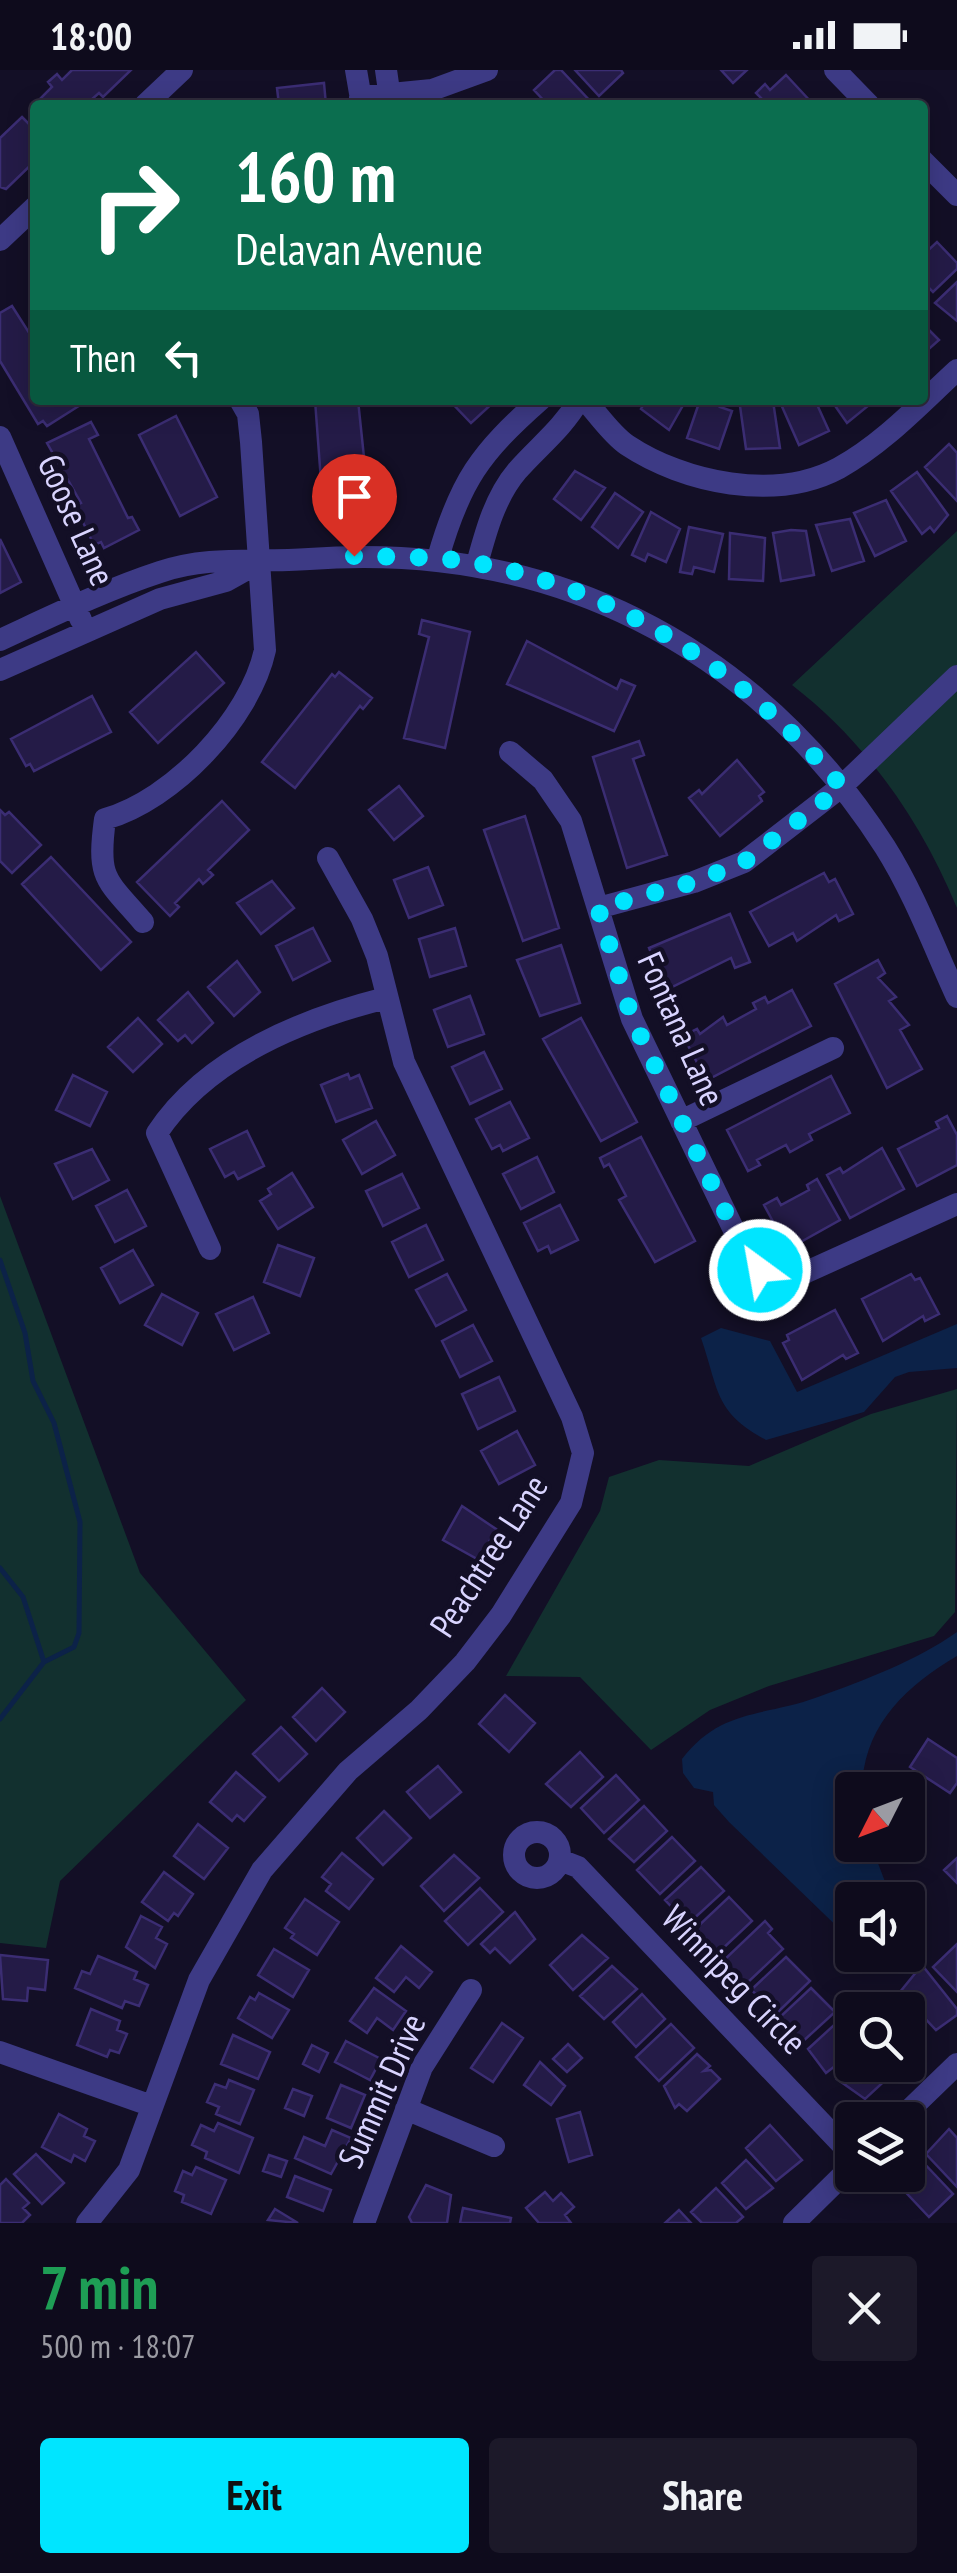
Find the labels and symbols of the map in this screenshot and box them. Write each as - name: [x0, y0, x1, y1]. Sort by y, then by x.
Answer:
- street label: Goose Lane: [28, 447, 126, 592]
- pin: [312, 454, 397, 557]
- street label: Fontana Lane: [628, 945, 736, 1113]
- position arrow: [708, 1218, 812, 1322]
- street label: Peachtree Lane: [419, 1466, 558, 1645]
- north arrow: [835, 1772, 925, 1862]
- street label: Winnipeg Circle: [652, 1895, 817, 2064]
- street label: Summit Drive: [327, 2006, 435, 2175]

